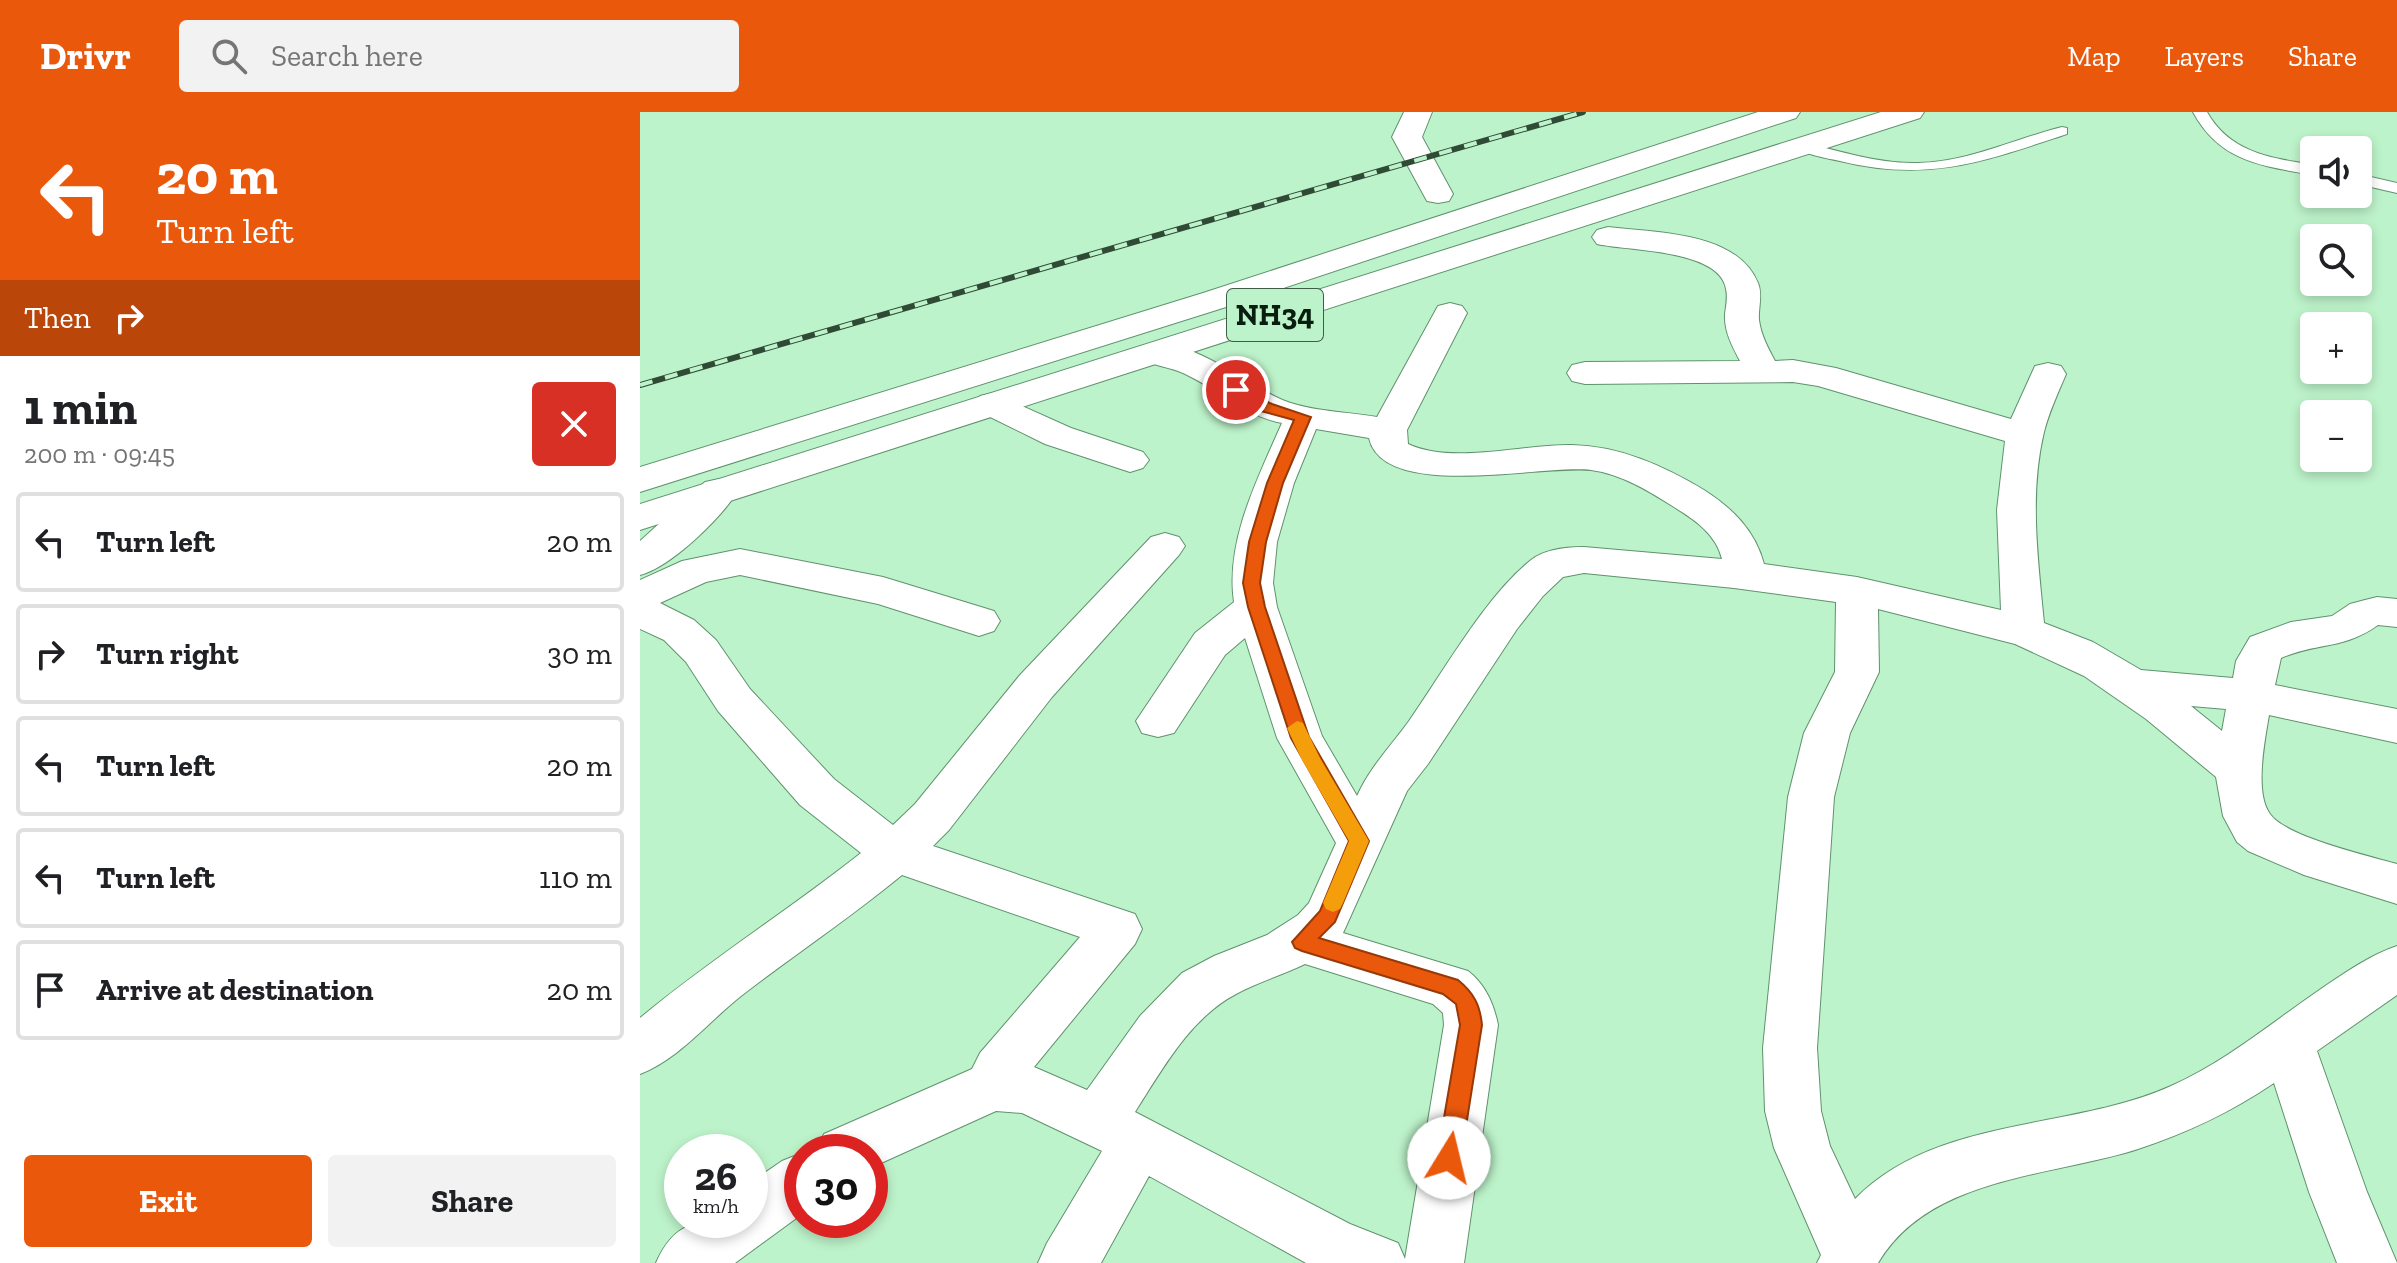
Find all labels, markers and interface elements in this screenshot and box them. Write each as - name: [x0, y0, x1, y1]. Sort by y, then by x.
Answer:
- search box: [179, 20, 739, 92]
- text: Drivr: [40, 33, 131, 79]
- icon: search: [207, 34, 251, 78]
- text: Search here: [271, 38, 423, 74]
- text: Map: [2067, 40, 2121, 73]
- text: Layers: [2165, 40, 2244, 73]
- text: Share: [2288, 40, 2357, 73]
- map controls: [2300, 136, 2372, 472]
- button: sound: [2300, 136, 2372, 208]
- text: 20 m: [156, 141, 278, 208]
- icon: left: [24, 144, 128, 248]
- text: Turn left: [156, 209, 294, 252]
- button: search: [2300, 224, 2372, 296]
- road number: NH34: [1227, 289, 1323, 341]
- icon: right: [107, 296, 151, 340]
- text: Then: [24, 300, 91, 336]
- button: +: [2300, 312, 2372, 384]
- pin: [1202, 356, 1270, 424]
- icon: arrive: [1214, 368, 1258, 412]
- text: 1 min: [24, 379, 137, 436]
- button: close: [532, 382, 616, 466]
- button: −: [2300, 400, 2372, 472]
- text: 200 m · 09:45: [24, 438, 175, 470]
- icon: left: [28, 520, 72, 564]
- text: Turn left: [96, 524, 215, 560]
- text: 20 m: [547, 524, 612, 560]
- icon: right: [28, 632, 72, 676]
- text: Turn right: [96, 636, 238, 672]
- text: 30 m: [547, 636, 612, 672]
- icon: left: [28, 744, 72, 788]
- text: Turn left: [96, 748, 215, 784]
- text: 20 m: [547, 748, 612, 784]
- icon: left: [28, 856, 72, 900]
- text: Turn left: [96, 860, 215, 896]
- text: 110 m: [539, 860, 612, 896]
- icon: arrive: [28, 968, 72, 1012]
- text: Arrive at destination: [96, 972, 373, 1008]
- text: 20 m: [547, 972, 612, 1008]
- position arrow: [1407, 1116, 1491, 1200]
- speed limit sign: 30: [784, 1134, 888, 1238]
- text: 26: [695, 1152, 737, 1200]
- button: Exit: [24, 1155, 312, 1247]
- button: Share: [328, 1155, 616, 1247]
- text: km/h: [693, 1194, 739, 1218]

